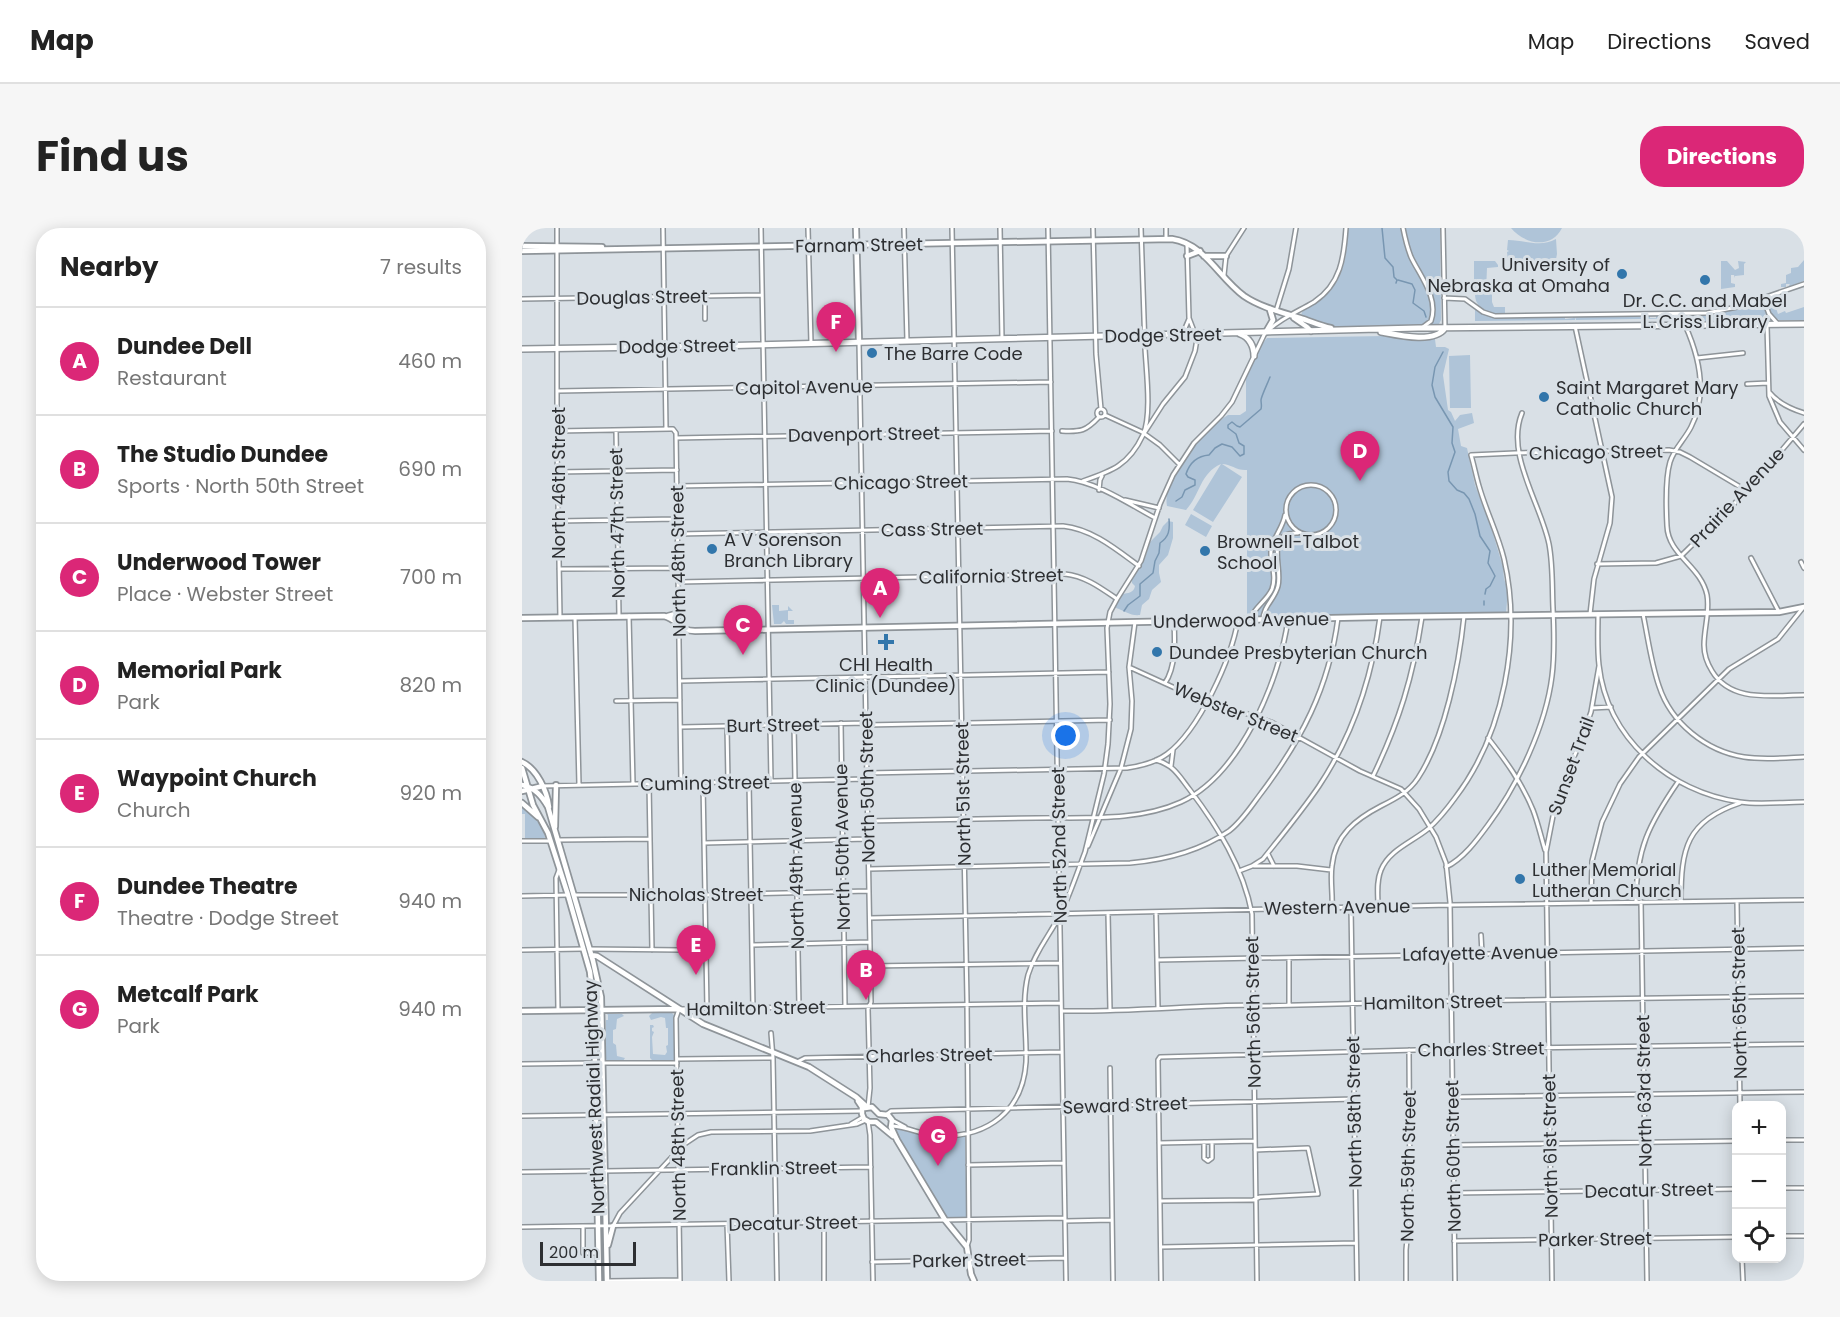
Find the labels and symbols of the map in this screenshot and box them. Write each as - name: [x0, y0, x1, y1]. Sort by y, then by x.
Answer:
- street label: Farnam Street: [795, 231, 923, 259]
- place label: University of Nebraska at Omaha: [1427, 252, 1610, 298]
- marker: University of Nebraska at Omaha: [1615, 267, 1629, 281]
- marker: Dr. C.C. and Mabel L. Criss Library: [1698, 273, 1712, 287]
- street label: Douglas Street: [576, 283, 708, 311]
- place label: Dr. C.C. and Mabel L. Criss Library: [1623, 288, 1787, 334]
- pin: F: [816, 302, 856, 352]
- street label: Dodge Street: [1104, 321, 1222, 349]
- street label: Dodge Street: [618, 332, 736, 360]
- place label: The Barre Code: [884, 341, 1023, 366]
- marker: The Barre Code: [865, 346, 879, 360]
- street label: Capitol Avenue: [735, 373, 873, 401]
- place label: Saint Margaret Mary Catholic Church: [1556, 375, 1739, 421]
- marker: Saint Margaret Mary Catholic Church: [1537, 390, 1551, 404]
- street label: North 46th Street: [546, 407, 571, 559]
- street label: Davenport Street: [788, 420, 940, 448]
- pin: D: [1340, 432, 1380, 481]
- street label: Chicago Street: [1529, 438, 1663, 466]
- street label: Prairie Avenue: [1684, 442, 1790, 552]
- street label: North 47th Street: [603, 448, 631, 598]
- street label: Chicago Street: [834, 468, 968, 496]
- street label: North 48th Street: [664, 485, 692, 637]
- street label: Cass Street: [881, 516, 983, 542]
- place label: A V Sorenson Branch Library: [724, 527, 853, 573]
- place label: Brownell-Talbot School: [1217, 529, 1359, 575]
- marker: A V Sorenson Branch Library: [705, 542, 719, 556]
- marker: Brownell-Talbot School: [1198, 544, 1212, 558]
- street label: California Street: [918, 562, 1064, 590]
- pin: A: [860, 568, 900, 618]
- pin: C: [724, 606, 762, 655]
- street label: Underwood Avenue: [1153, 606, 1329, 634]
- marker: CHI Health Clinic (Dundee): [877, 633, 895, 651]
- place label: Dundee Presbyterian Church: [1169, 640, 1428, 665]
- marker: Dundee Presbyterian Church: [1150, 645, 1164, 659]
- place label: CHI Health Clinic (Dundee): [815, 652, 957, 698]
- street label: Webster Street: [1170, 676, 1302, 748]
- street label: North 50th Street: [853, 711, 881, 863]
- street label: Burt Street: [726, 712, 820, 738]
- street label: Sunset Trail: [1542, 713, 1600, 819]
- your location: [1051, 721, 1080, 750]
- street label: North 51st Street: [949, 722, 977, 866]
- street label: North 50th Avenue: [828, 763, 856, 931]
- street label: North 52nd Street: [1045, 766, 1073, 924]
- street label: Cuming Street: [640, 769, 770, 797]
- street label: North 49th Avenue: [782, 782, 810, 950]
- place label: Luther Memorial Lutheran Church: [1532, 857, 1682, 903]
- marker: Luther Memorial Lutheran Church: [1513, 872, 1527, 886]
- street label: Nicholas Street: [629, 882, 763, 907]
- street label: Western Avenue: [1264, 893, 1410, 921]
- pin: E: [676, 926, 716, 975]
- street label: North 65th Street: [1725, 927, 1753, 1079]
- street label: North 56th Street: [1239, 936, 1267, 1088]
- street label: Lafayette Avenue: [1402, 939, 1558, 967]
- pin: B: [846, 950, 886, 1000]
- street label: Northwest Radial Highway: [577, 979, 611, 1215]
- street label: Hamilton Street: [1363, 988, 1503, 1016]
- street label: Hamilton Street: [686, 994, 826, 1022]
- street label: North 63rd Street: [1630, 1015, 1658, 1167]
- street label: Charles Street: [1417, 1035, 1545, 1063]
- street label: North 58th Street: [1340, 1036, 1368, 1188]
- street label: Charles Street: [865, 1041, 993, 1069]
- street label: North 48th Street: [664, 1069, 692, 1221]
- street label: North 61st Street: [1536, 1074, 1564, 1218]
- street label: North 60th Street: [1439, 1080, 1467, 1232]
- street label: Seward Street: [1062, 1090, 1188, 1120]
- street label: North 59th Street: [1394, 1090, 1422, 1242]
- pin: G: [918, 1116, 958, 1166]
- street label: Franklin Street: [710, 1154, 838, 1182]
- street label: Decatur Street: [1584, 1176, 1714, 1204]
- street label: Decatur Street: [728, 1209, 858, 1237]
- street label: Parker Street: [1538, 1226, 1652, 1252]
- scale bar: [540, 1239, 636, 1266]
- street label: Parker Street: [912, 1247, 1026, 1273]

